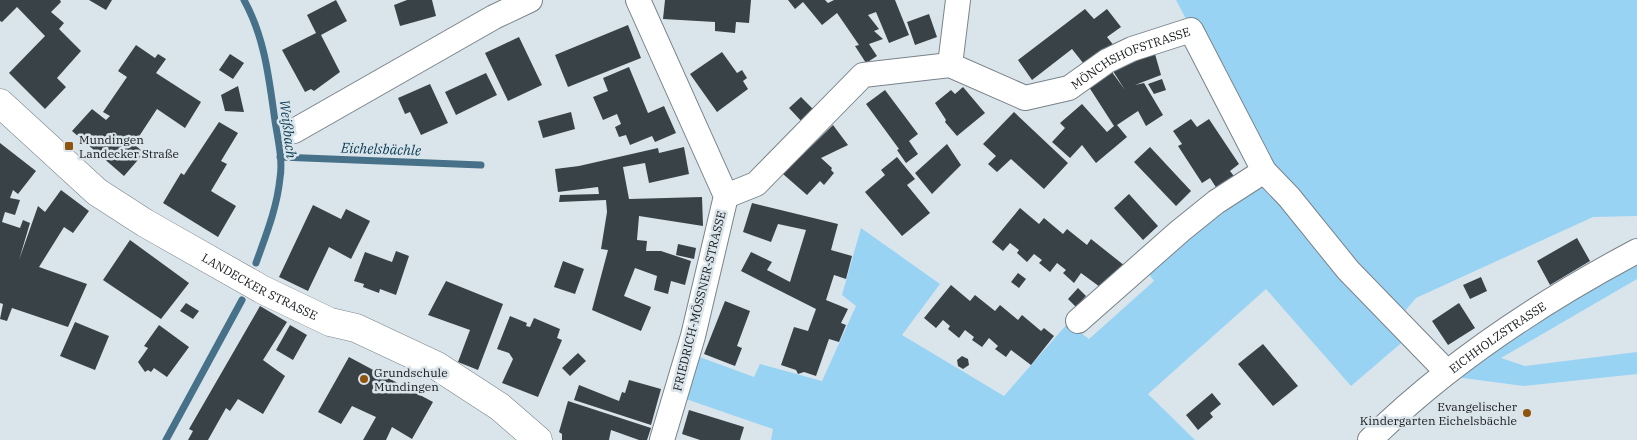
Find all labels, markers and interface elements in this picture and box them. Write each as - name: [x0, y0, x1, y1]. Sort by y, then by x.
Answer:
- street label: MÖNCHSHOFSTRASSE: [1068, 23, 1192, 92]
- water label: Weißbach: [275, 99, 301, 160]
- place label: Mundingen Landecker Straße: [79, 132, 179, 161]
- water label: Eichelsbächle: [340, 139, 422, 159]
- marker: Mundingen Landecker Straße: [63, 140, 75, 152]
- street label: FRIEDRICH-MÖSSNER-STRASSE: [669, 209, 729, 393]
- street label: LANDECKER STRASSE: [199, 249, 320, 323]
- street label: EICHHOLZSTRASSE: [1446, 298, 1548, 376]
- place label: Grundschule Mundingen: [374, 365, 448, 394]
- marker: Grundschule Mundingen: [358, 373, 370, 385]
- place label: Evangelischer Kindergarten Eichelsbächle: [1360, 399, 1518, 428]
- marker: Evangelischer Kindergarten Eichelsbächle: [1521, 407, 1533, 419]

